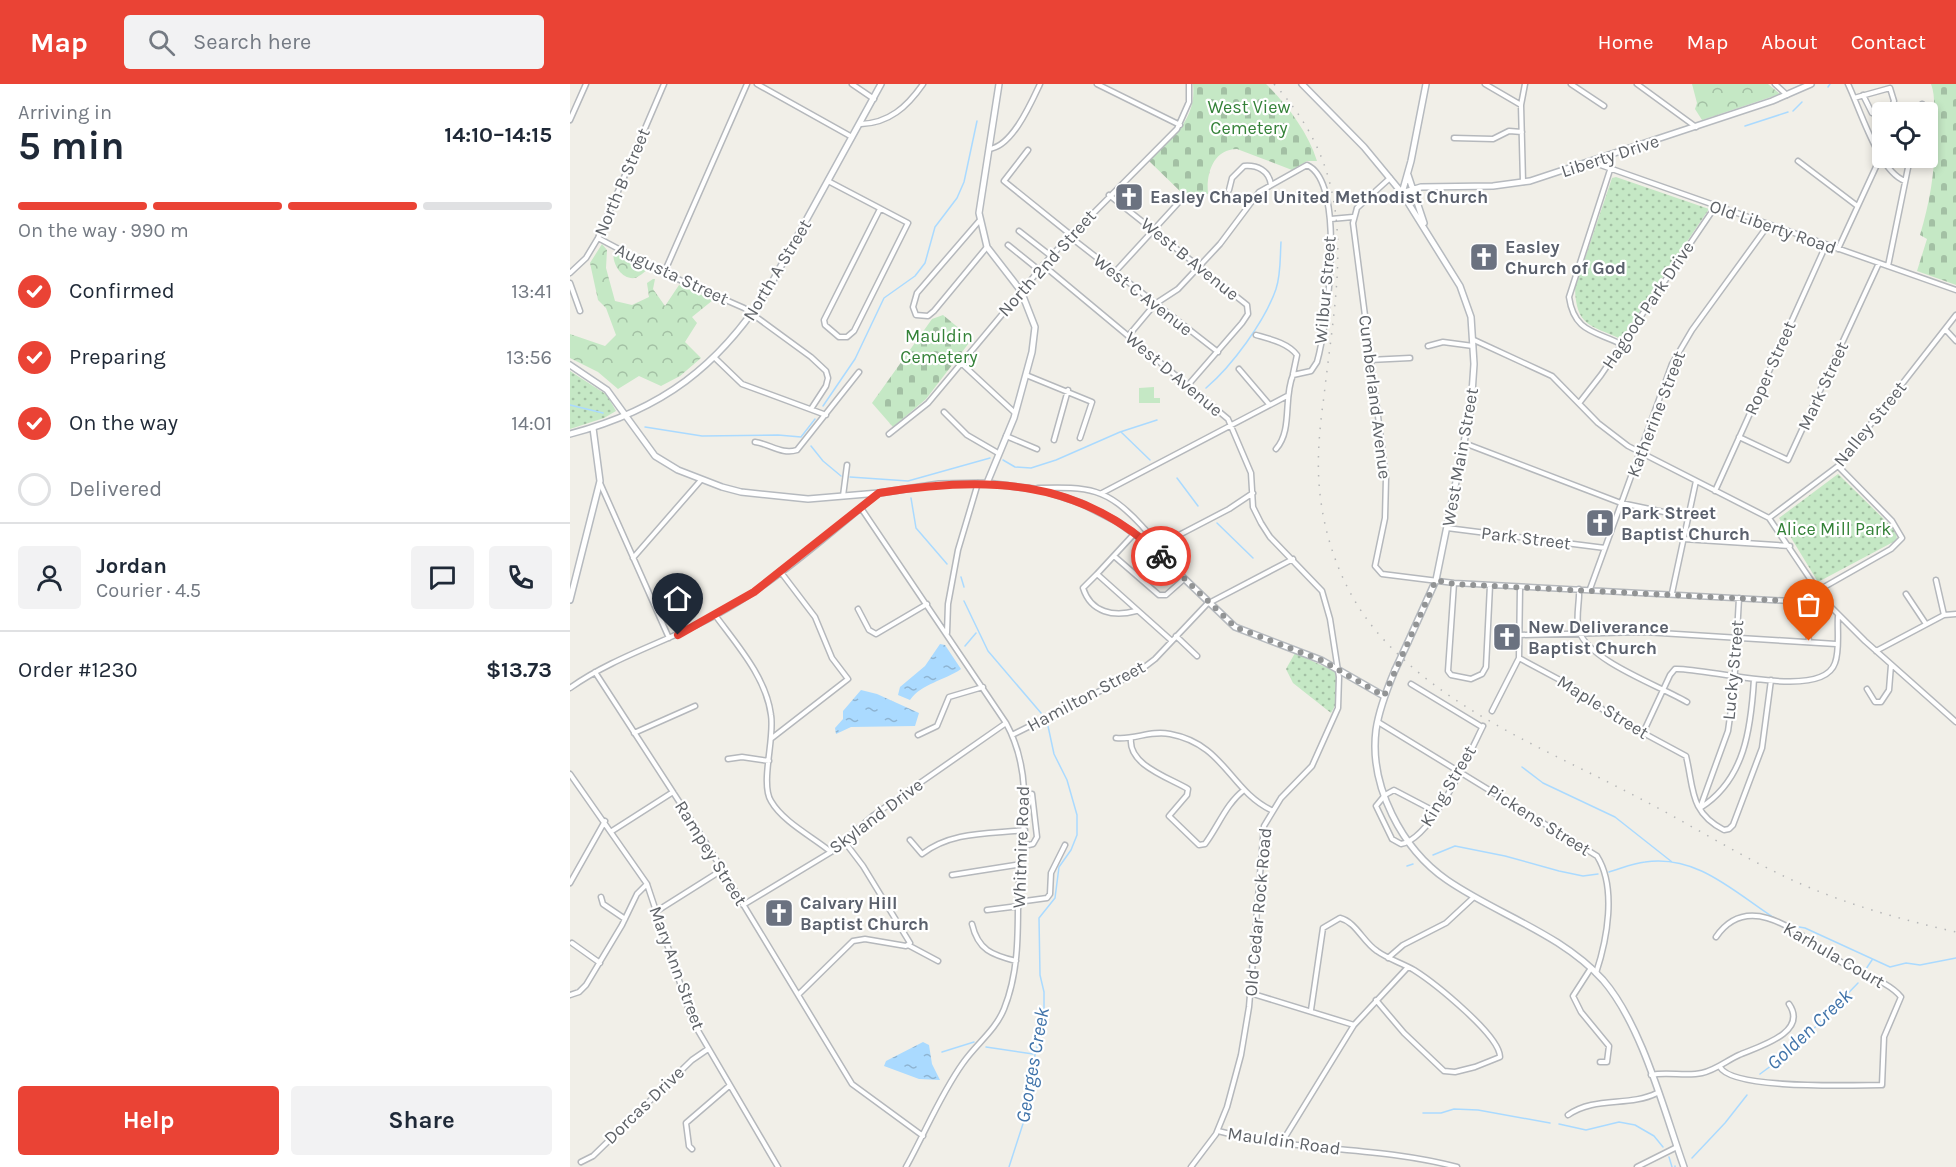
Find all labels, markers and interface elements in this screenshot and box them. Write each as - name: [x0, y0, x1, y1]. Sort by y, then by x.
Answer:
- search box: [124, 15, 544, 69]
- text: Map: [30, 26, 88, 59]
- icon: search: [145, 26, 178, 59]
- text: Search here: [193, 29, 311, 55]
- text: Home: [1598, 30, 1654, 54]
- text: Map: [1687, 30, 1728, 54]
- text: About: [1761, 30, 1818, 54]
- text: Contact: [1851, 30, 1926, 54]
- park label: West View Cemetery: [1207, 96, 1291, 139]
- text: Arriving in: [18, 101, 112, 124]
- map controls: [1872, 102, 1938, 168]
- button: locate: [1872, 102, 1938, 168]
- text: 14:10–14:15: [444, 122, 552, 148]
- text: 5 min: [18, 123, 125, 169]
- street label: North B Street: [589, 124, 655, 239]
- street label: Liberty Drive: [1558, 130, 1662, 182]
- church icon: Easley Chapel United Methodist Church: [1113, 181, 1145, 213]
- place label: Easley Chapel United Methodist Church: [1150, 186, 1488, 208]
- street label: Old Liberty Road: [1707, 195, 1839, 259]
- street label: North 2nd Street: [993, 205, 1101, 321]
- street label: West B Avenue: [1136, 213, 1244, 305]
- street label: North A Street: [738, 215, 816, 325]
- text: On the way · 990 m: [18, 219, 189, 242]
- street label: Wilbur Street: [1309, 235, 1341, 345]
- place label: Easley Church of God: [1505, 236, 1626, 279]
- street label: Hagood Park Drive: [1597, 237, 1699, 373]
- street label: Augusta Street: [612, 238, 732, 310]
- church icon: Easley Church of God: [1468, 241, 1500, 273]
- street label: West C Avenue: [1089, 249, 1197, 341]
- icon: check: [18, 275, 51, 308]
- text: Confirmed: [69, 278, 175, 304]
- text: 13:41: [511, 280, 552, 303]
- street label: Cumberland Avenue: [1354, 314, 1396, 480]
- street label: Roper Street: [1739, 317, 1801, 419]
- park label: Mauldin Cemetery: [900, 325, 978, 368]
- street label: West D Avenue: [1121, 327, 1227, 421]
- street label: Mark Street: [1793, 338, 1853, 434]
- icon: check: [18, 341, 51, 374]
- text: Preparing: [69, 344, 166, 370]
- text: 13:56: [506, 346, 552, 369]
- street label: Katherine Street: [1622, 348, 1690, 480]
- street label: Nalley Street: [1829, 377, 1911, 471]
- street label: West Main Street: [1437, 386, 1483, 528]
- icon: check: [18, 407, 51, 440]
- text: On the way: [69, 410, 178, 436]
- text: 14:01: [511, 412, 552, 435]
- text: Delivered: [69, 476, 162, 502]
- place label: Park Street Baptist Church: [1621, 502, 1750, 545]
- church icon: Park Street Baptist Church: [1584, 507, 1616, 539]
- park label: Alice Mill Park: [1776, 518, 1892, 540]
- street label: Park Street: [1480, 522, 1572, 554]
- courier: [1131, 526, 1191, 586]
- icon: bike: [1145, 540, 1178, 573]
- button: person: [18, 546, 81, 609]
- button: chat: [411, 546, 474, 609]
- button: phone: [489, 546, 552, 609]
- text: Jordan: [96, 553, 167, 579]
- pin: [652, 573, 703, 635]
- text: Courier · 4.5: [96, 579, 201, 602]
- pin: [1783, 579, 1834, 641]
- icon: home: [661, 582, 694, 615]
- icon: bag: [1792, 588, 1825, 621]
- place label: New Deliverance Baptist Church: [1528, 616, 1669, 659]
- street label: Lucky Street: [1718, 619, 1748, 721]
- church icon: New Deliverance Baptist Church: [1491, 621, 1523, 653]
- street label: Hamilton Street: [1023, 656, 1149, 736]
- text: Order #1230: [18, 657, 138, 683]
- text: $13.73: [486, 657, 552, 683]
- street label: Maple Street: [1553, 670, 1653, 744]
- street label: King Street: [1415, 741, 1481, 831]
- street label: Skyland Drive: [825, 774, 927, 858]
- street label: Pickens Street: [1483, 779, 1595, 861]
- street label: Whitmire Road: [1008, 785, 1034, 909]
- street label: Rampey Street: [670, 796, 752, 910]
- street label: Old Cedar Rock Road: [1240, 827, 1276, 997]
- place label: Calvary Hill Baptist Church: [800, 892, 929, 935]
- church icon: Calvary Hill Baptist Church: [763, 897, 795, 929]
- street label: Mary Ann Street: [644, 903, 710, 1033]
- street label: Karhula Court: [1779, 917, 1889, 993]
- water label: Golden Creek: [1762, 984, 1857, 1075]
- water label: Georges Creek: [1011, 1005, 1054, 1125]
- street label: Dorcas Drive: [599, 1061, 689, 1149]
- button: Help: [18, 1086, 279, 1155]
- button: Share: [291, 1086, 552, 1155]
- street label: Mauldin Road: [1226, 1122, 1342, 1160]

